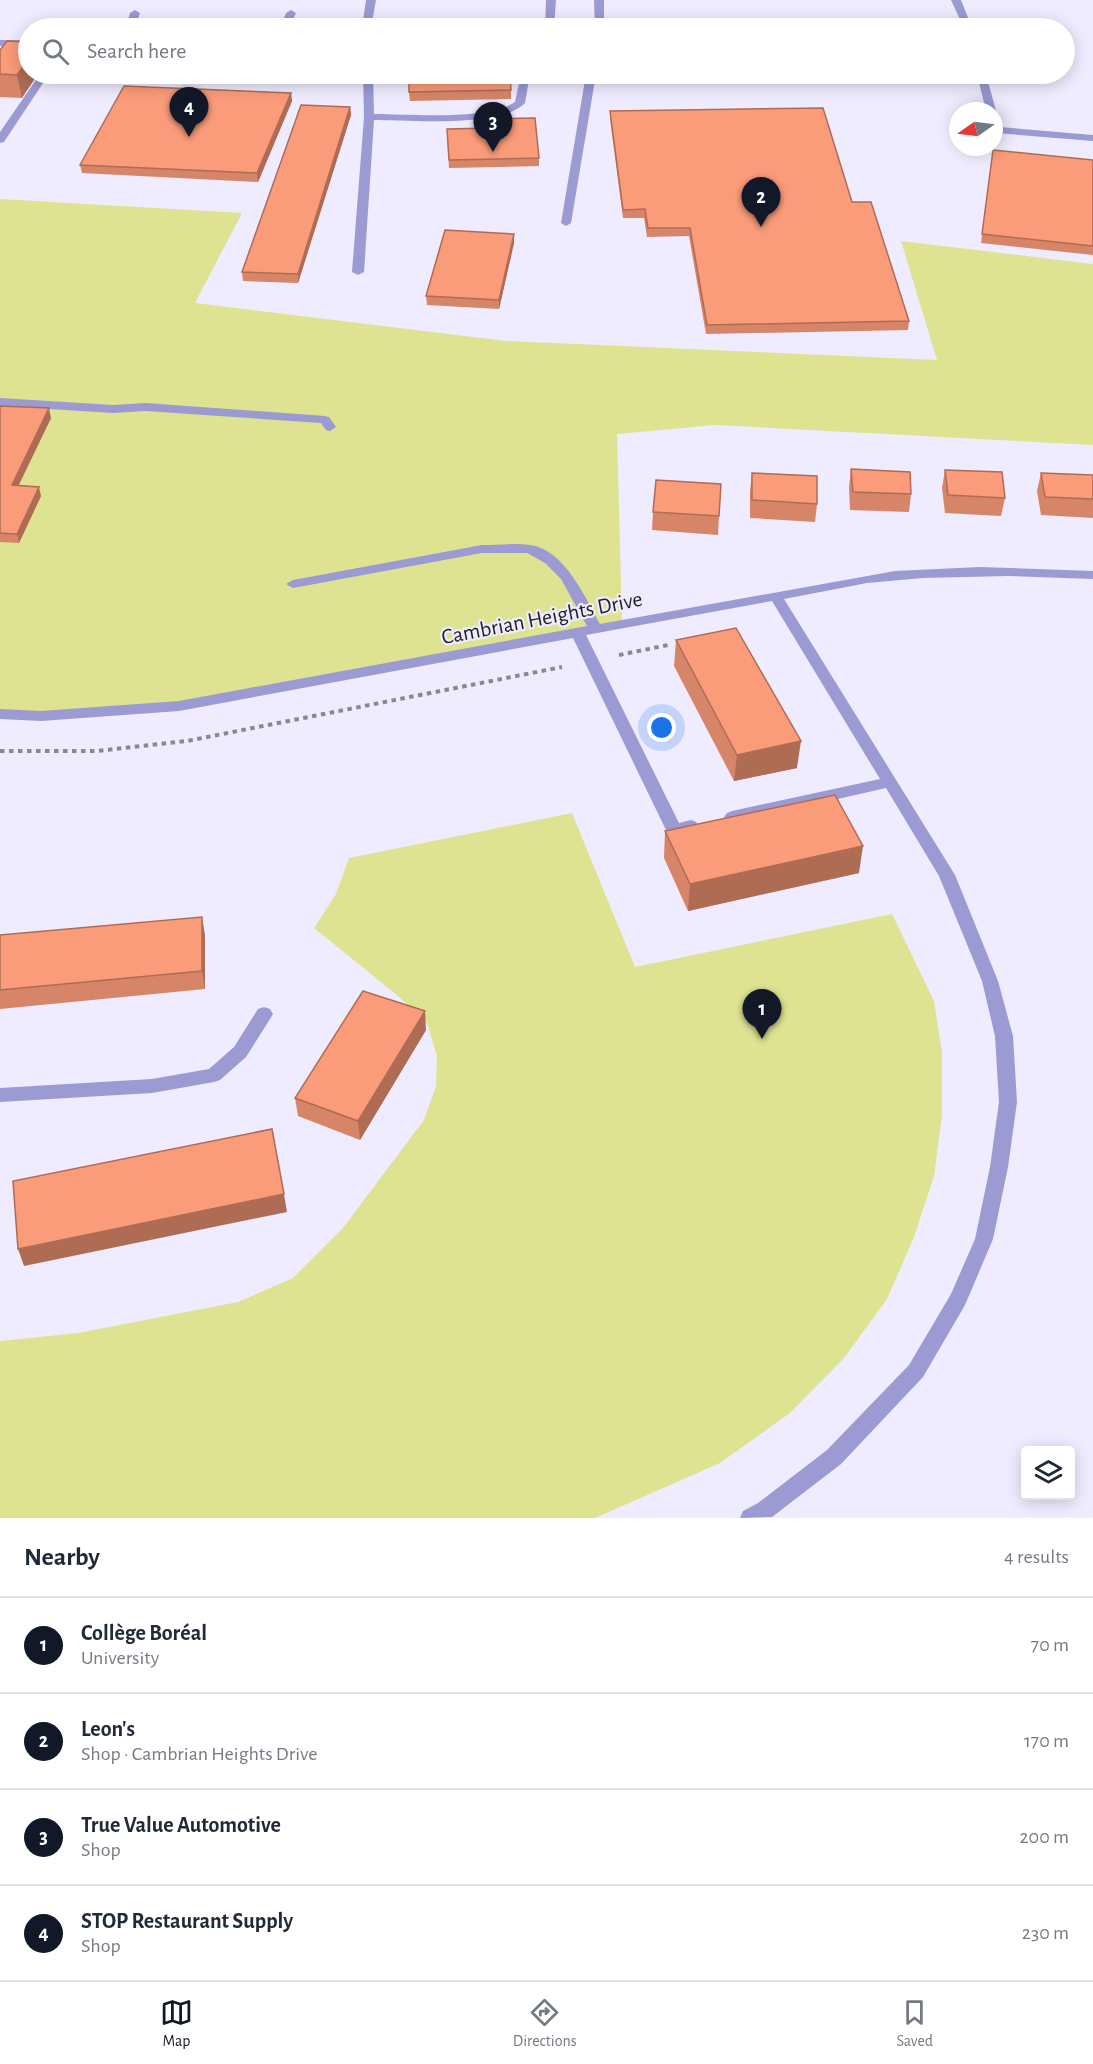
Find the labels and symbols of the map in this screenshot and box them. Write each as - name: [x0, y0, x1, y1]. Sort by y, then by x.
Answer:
- pin: 4: [170, 88, 208, 137]
- pin: 3: [474, 102, 512, 152]
- north arrow: [949, 102, 1003, 156]
- pin: 2: [742, 178, 780, 227]
- street label: Cambrian Heights Drive: [440, 588, 644, 648]
- your location: [647, 713, 676, 742]
- pin: 1: [742, 990, 782, 1039]

